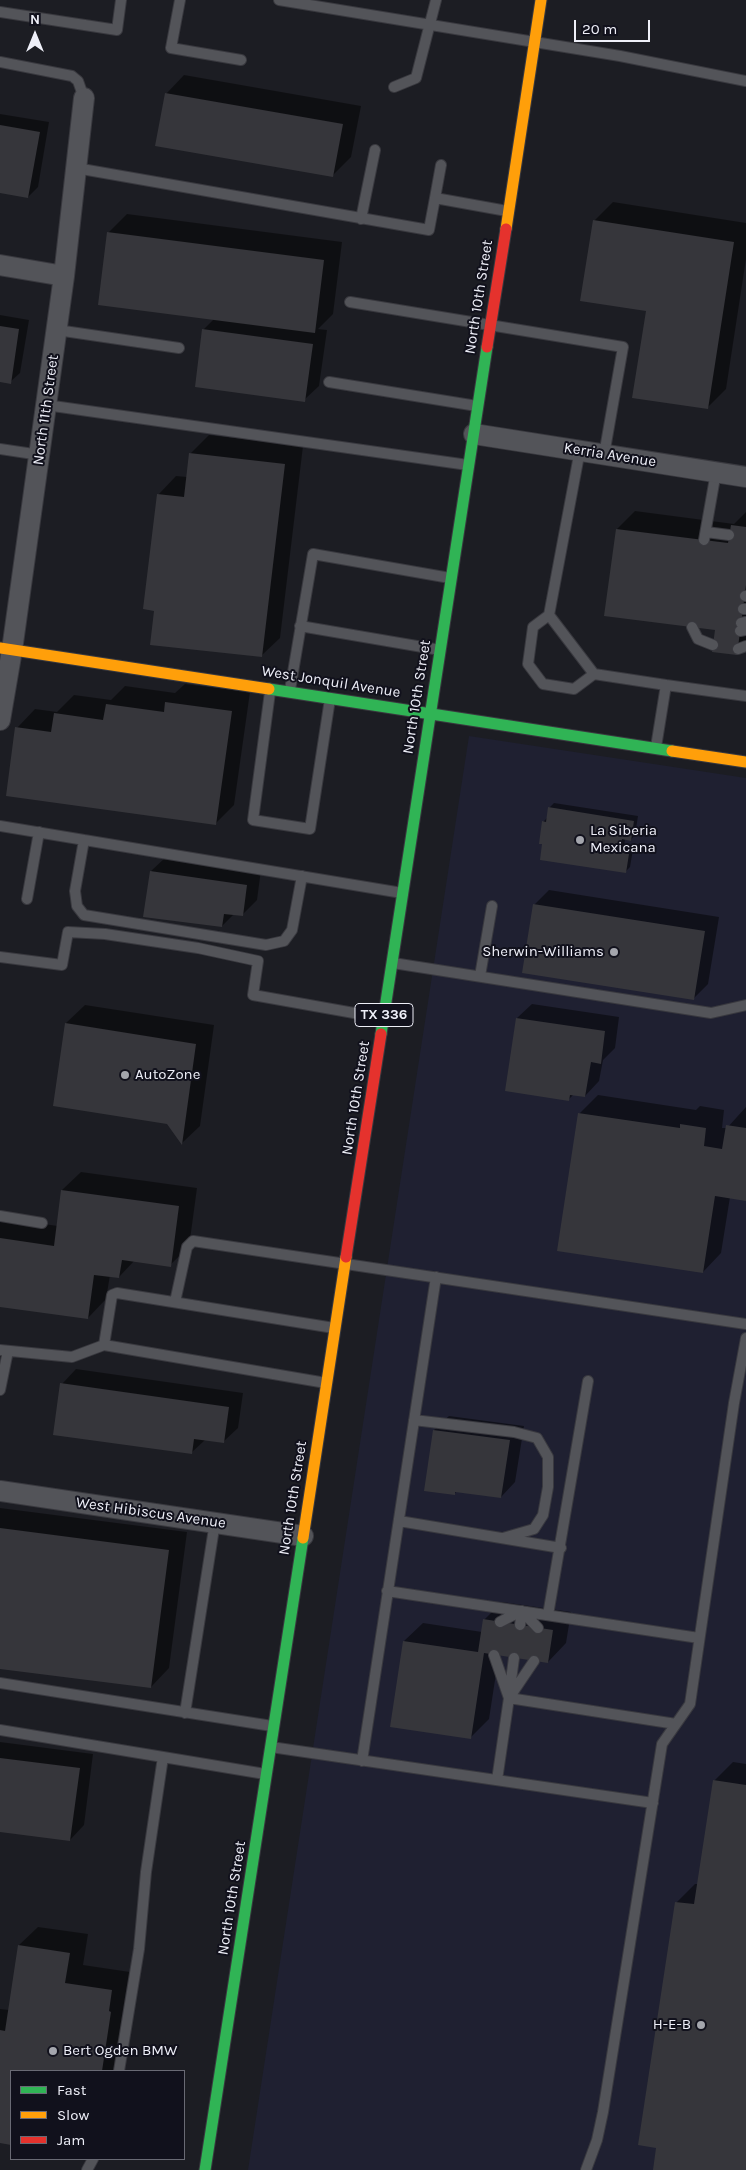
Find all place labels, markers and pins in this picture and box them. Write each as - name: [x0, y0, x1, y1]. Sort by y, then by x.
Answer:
- place label: La Siberia Mexicana: [590, 822, 657, 857]
- marker: La Siberia Mexicana: [574, 834, 586, 846]
- place label: Sherwin-Williams: [482, 943, 604, 961]
- marker: Sherwin-Williams: [608, 946, 620, 958]
- place label: AutoZone: [135, 1066, 200, 1084]
- marker: AutoZone: [119, 1069, 131, 1081]
- place label: H-E-B: [653, 2016, 691, 2034]
- marker: H-E-B: [695, 2019, 707, 2031]
- place label: Bert Ogden BMW: [63, 2042, 177, 2060]
- marker: Bert Ogden BMW: [47, 2045, 59, 2057]

